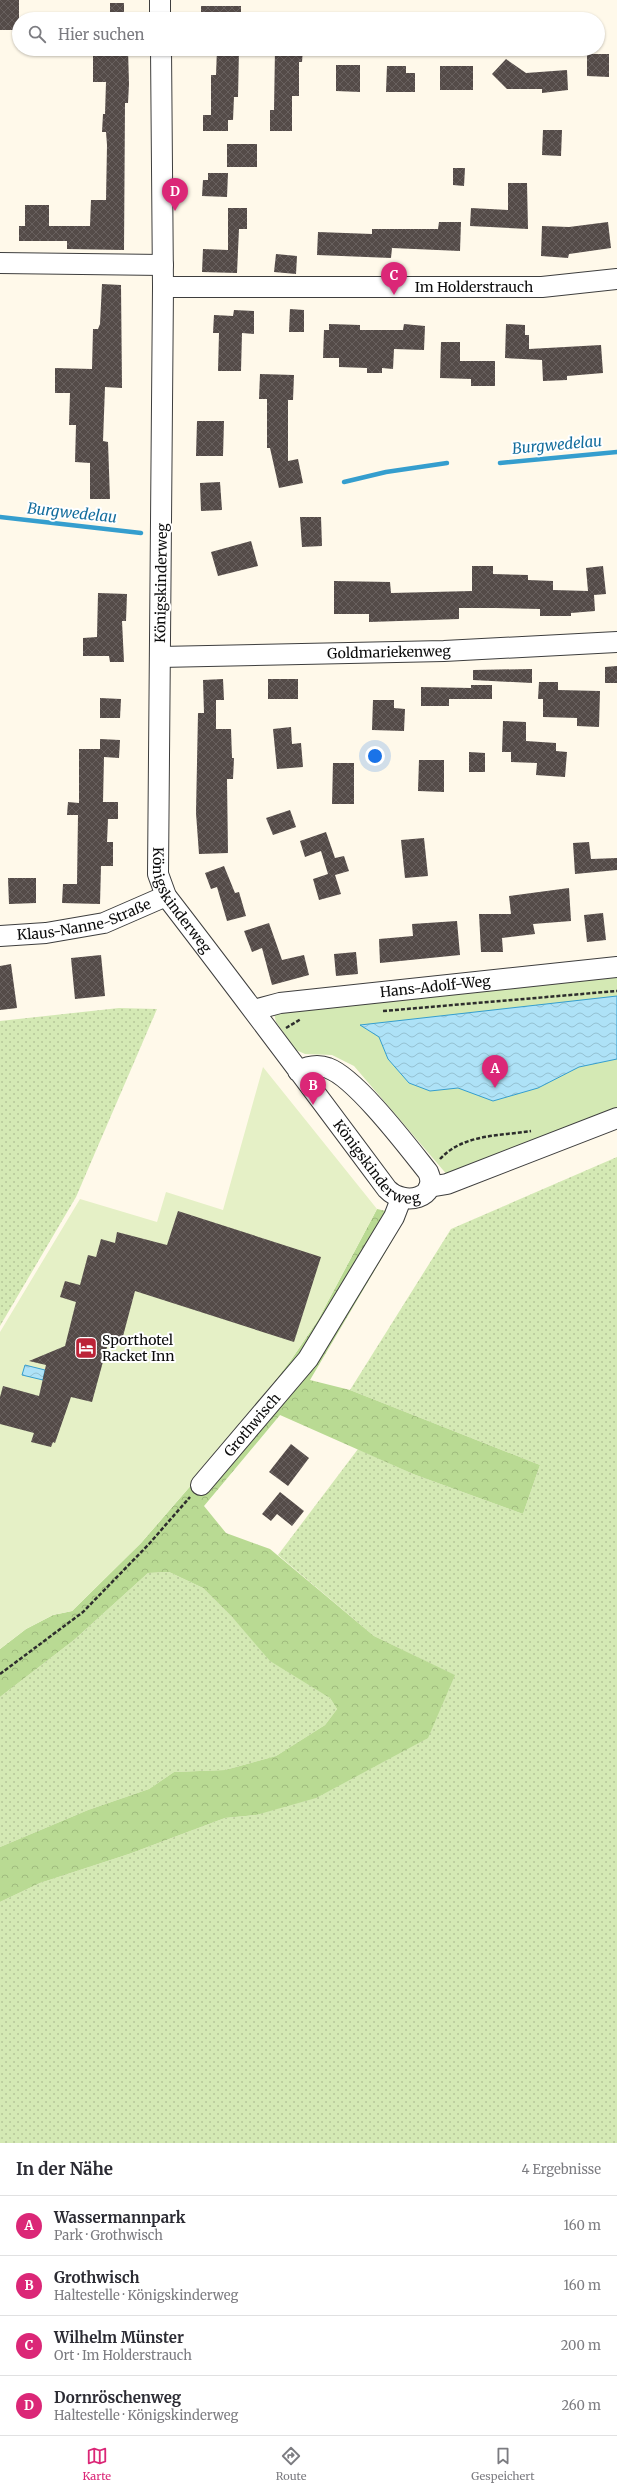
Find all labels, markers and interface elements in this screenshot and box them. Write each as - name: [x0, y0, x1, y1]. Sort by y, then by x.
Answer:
- search box: [12, 12, 605, 56]
- icon: search: [26, 23, 48, 45]
- text: Hier suchen: [58, 25, 145, 44]
- pin: D: [162, 178, 188, 211]
- pin: C: [381, 262, 407, 295]
- street label: Im Holderstrauch: [415, 278, 533, 296]
- water label: Burgwedelau: [511, 431, 603, 458]
- water label: Burgwedelau: [26, 498, 118, 527]
- street label: Königskinderweg: [151, 523, 171, 643]
- street label: Goldmariekenweg: [327, 642, 452, 662]
- your location: [365, 746, 385, 766]
- street label: Königskinderweg: [149, 847, 216, 957]
- street label: Klaus-Nanne-Straße: [16, 895, 153, 944]
- street label: Hans-Adolf-Weg: [379, 972, 492, 1001]
- pin: A: [482, 1055, 508, 1088]
- pin: B: [300, 1072, 326, 1105]
- street label: Königskinderweg: [329, 1116, 422, 1208]
- place label: Sporthotel Racket Inn: [102, 1331, 174, 1365]
- hotel icon: Sporthotel Racket Inn: [73, 1335, 99, 1361]
- street label: Grothwisch: [220, 1389, 284, 1460]
- text: In der Nähe: [16, 2158, 113, 2180]
- text: 4 Ergebnisse: [521, 2161, 601, 2178]
- text: Wassermannpark: [54, 2208, 185, 2227]
- text: A: [24, 2217, 34, 2234]
- text: 160 m: [563, 2217, 601, 2234]
- text: Park · Grothwisch: [54, 2227, 163, 2244]
- text: Grothwisch: [54, 2268, 140, 2287]
- text: B: [24, 2277, 34, 2294]
- text: 160 m: [563, 2277, 601, 2294]
- text: Haltestelle · Königskinderweg: [54, 2287, 238, 2304]
- text: Wilhelm Münster: [54, 2328, 184, 2347]
- text: C: [25, 2337, 33, 2354]
- text: 200 m: [561, 2337, 601, 2354]
- text: Ort · Im Holderstrauch: [54, 2347, 192, 2364]
- text: Dornröschenweg: [54, 2388, 181, 2407]
- text: D: [24, 2397, 34, 2414]
- text: 260 m: [561, 2397, 601, 2414]
- text: Haltestelle · Königskinderweg: [54, 2407, 238, 2424]
- tab: Karte: [82, 2445, 111, 2483]
- tab: Route: [276, 2445, 306, 2483]
- tab: Gespeichert: [471, 2445, 535, 2483]

